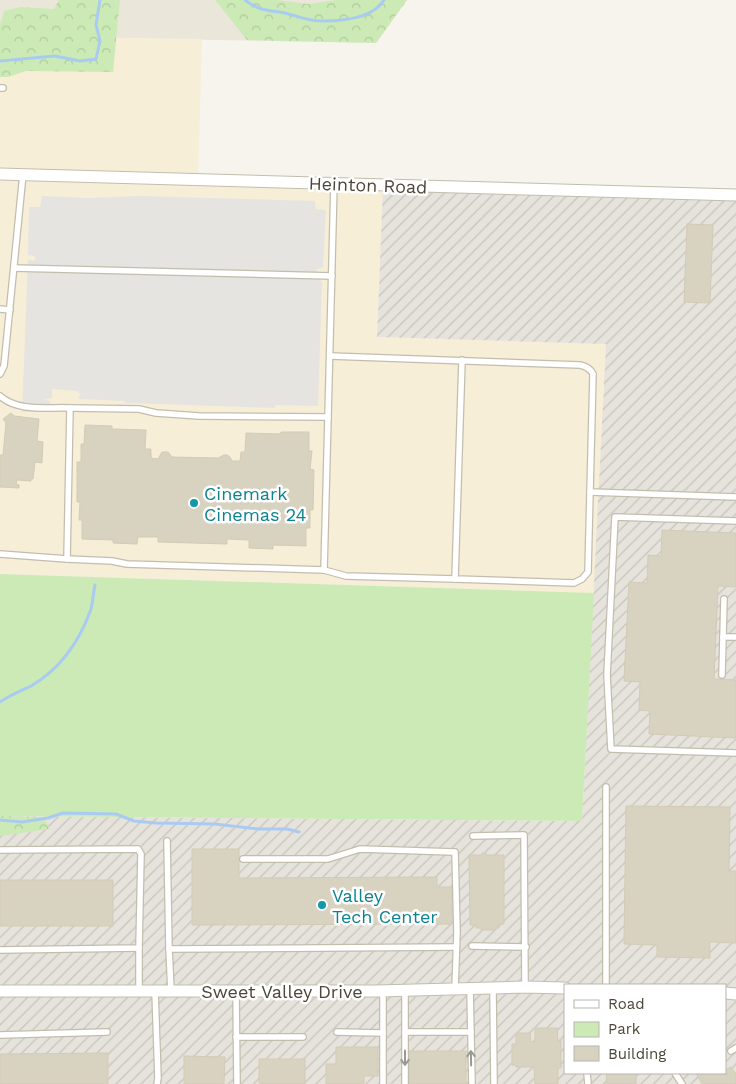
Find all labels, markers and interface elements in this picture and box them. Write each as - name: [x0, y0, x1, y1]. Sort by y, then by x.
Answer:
- street label: Heinton Road: [308, 172, 428, 198]
- place label: Cinemark Cinemas 24: [204, 483, 307, 525]
- marker: Cinemark Cinemas 24: [188, 497, 200, 509]
- place label: Valley Tech Center: [332, 885, 438, 927]
- marker: Valley Tech Center: [316, 899, 328, 911]
- street label: Sweet Valley Drive: [201, 981, 363, 1002]
- legend: [564, 984, 726, 1074]
- text: Road: [608, 995, 645, 1013]
- text: Park: [608, 1020, 641, 1038]
- text: Building: [608, 1045, 666, 1063]
- one-way arrow: [400, 1050, 410, 1066]
- one-way arrow: [467, 1050, 476, 1066]

